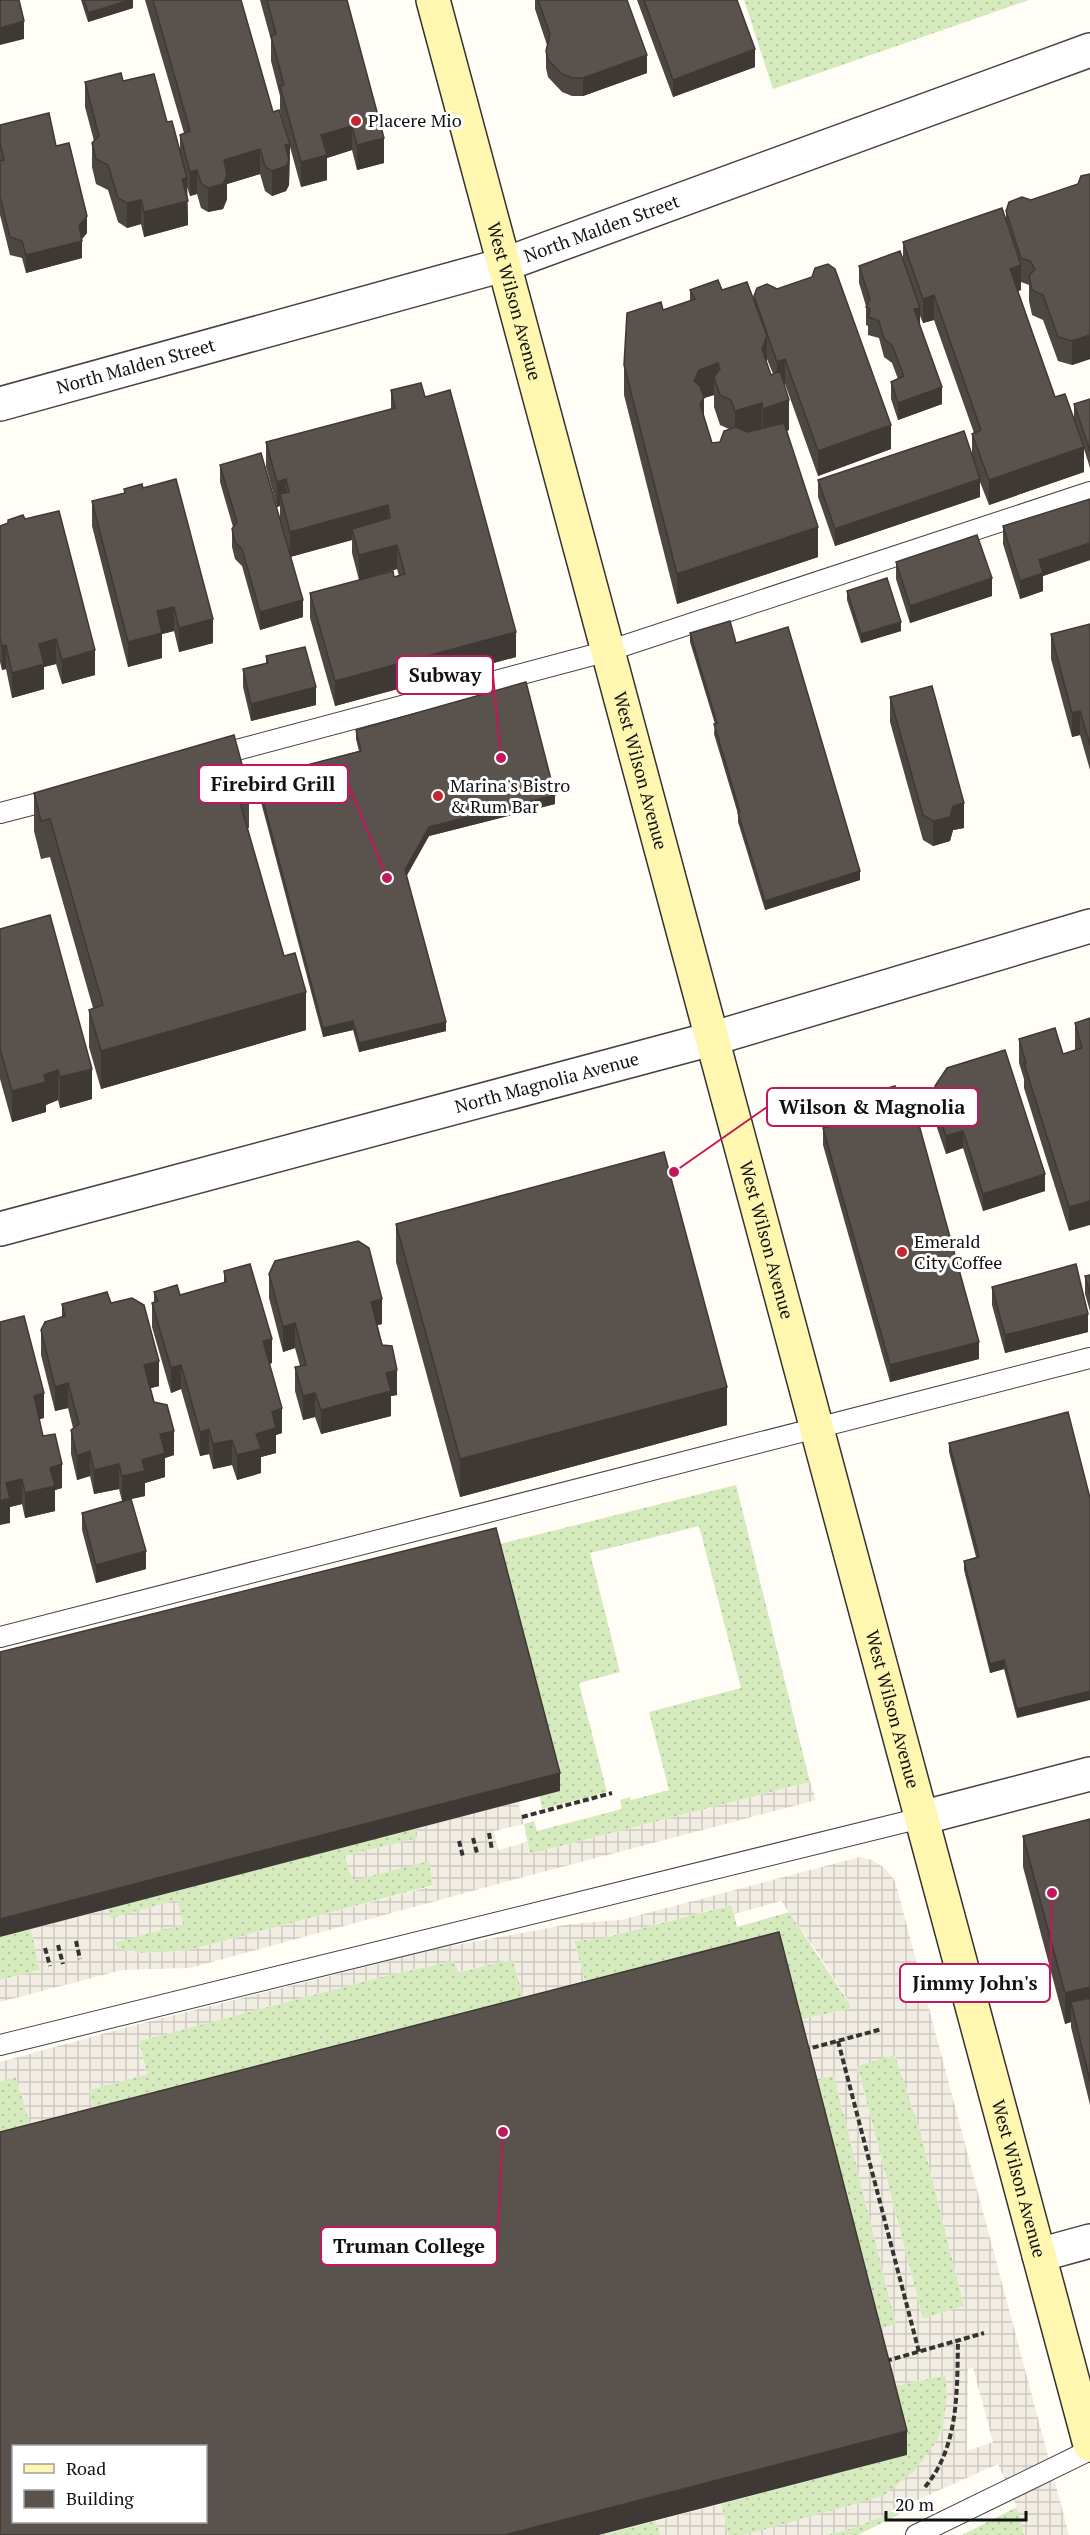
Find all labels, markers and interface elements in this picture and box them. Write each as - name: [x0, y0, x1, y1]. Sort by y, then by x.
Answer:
- place label: Placere Mio: [368, 108, 462, 132]
- marker: Placere Mio: [349, 114, 363, 128]
- street label: North Malden Street: [520, 188, 683, 267]
- street label: West Wilson Avenue: [482, 219, 548, 383]
- street label: North Malden Street: [53, 332, 218, 399]
- callout: Subway: [397, 656, 493, 694]
- text: Subway: [409, 661, 482, 688]
- street label: West Wilson Avenue: [608, 689, 674, 852]
- callout: Firebird Grill: [199, 765, 348, 803]
- text: Firebird Grill: [211, 770, 336, 797]
- place label: Marina's Bistro & Rum Bar: [450, 773, 570, 818]
- marker: Marina's Bistro & Rum Bar: [431, 789, 445, 803]
- street label: North Magnolia Avenue: [452, 1046, 641, 1118]
- callout: Wilson & Magnolia: [767, 1088, 978, 1126]
- text: Wilson & Magnolia: [779, 1093, 965, 1120]
- street label: West Wilson Avenue: [734, 1158, 800, 1321]
- place label: Emerald City Coffee: [914, 1229, 1002, 1274]
- marker: Emerald City Coffee: [895, 1245, 909, 1259]
- street label: West Wilson Avenue: [861, 1627, 926, 1791]
- callout: Jimmy John's: [900, 1964, 1050, 2002]
- text: Jimmy John's: [912, 1969, 1038, 1996]
- street label: West Wilson Avenue: [987, 2097, 1052, 2260]
- callout: Truman College: [321, 2227, 497, 2265]
- text: Truman College: [333, 2232, 485, 2259]
- legend: [12, 2445, 207, 2523]
- text: Road: [66, 2456, 106, 2480]
- scale bar: [886, 2484, 1026, 2522]
- text: Building: [66, 2486, 134, 2510]
- text: 20 m: [895, 2492, 935, 2516]

